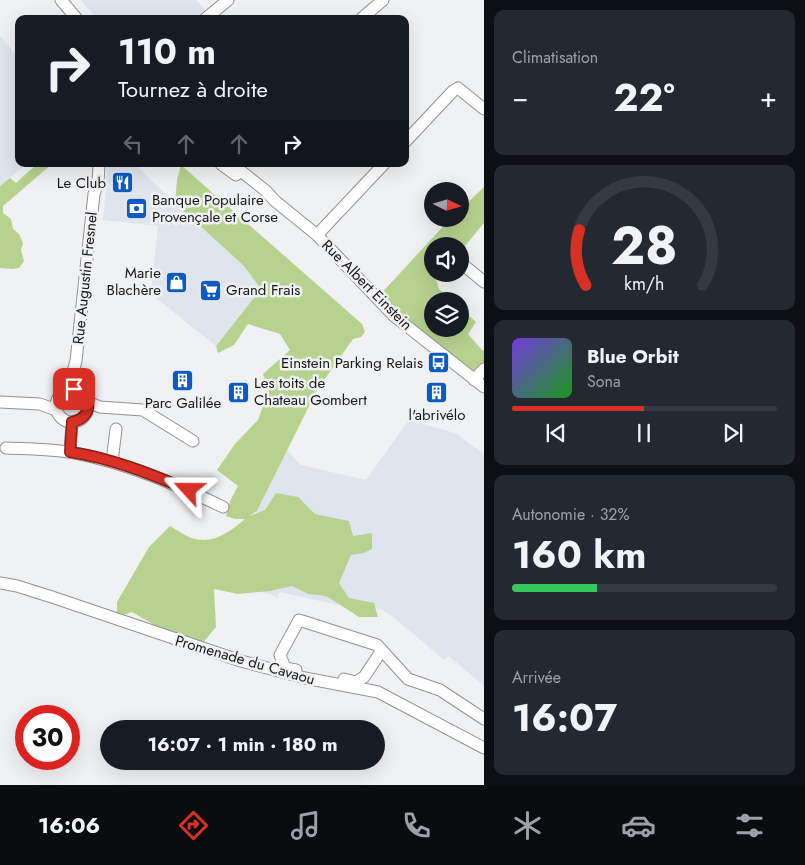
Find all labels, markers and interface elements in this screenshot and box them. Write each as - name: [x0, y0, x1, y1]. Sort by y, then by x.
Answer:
- text: 110 m: [118, 27, 216, 77]
- icon: right: [35, 35, 100, 100]
- text: Climatisation: [512, 46, 598, 69]
- text: 22°: [614, 70, 675, 125]
- text: Tournez à droite: [118, 73, 268, 105]
- text: −: [512, 77, 529, 118]
- text: +: [760, 77, 777, 118]
- icon: left: [119, 130, 147, 158]
- icon: ahead: [172, 130, 200, 158]
- icon: ahead: [225, 130, 253, 158]
- icon: right: [278, 130, 306, 158]
- restaurant icon: Le Club: [110, 171, 134, 195]
- place label: Le Club: [57, 172, 106, 194]
- north arrow: [424, 182, 469, 228]
- map controls: [424, 182, 469, 337]
- place label: Banque Populaire Provençale et Corse: [152, 189, 278, 228]
- bank icon: Banque Populaire Provençale et Corse: [124, 197, 148, 221]
- text: 28: [611, 208, 678, 284]
- street label: Rue Augustin Fresnel: [67, 211, 103, 345]
- street label: Rue Albert Einstein: [317, 235, 417, 335]
- button: sound: [424, 237, 469, 282]
- place label: Marie Blachère: [107, 262, 161, 301]
- shop icon: Marie Blachère: [165, 270, 189, 294]
- text: km/h: [624, 271, 665, 297]
- supermarket icon: Grand Frais: [198, 278, 222, 302]
- place label: Grand Frais: [226, 279, 300, 301]
- button: layers: [424, 292, 469, 337]
- text: Blue Orbit: [587, 343, 679, 370]
- bus stop icon: Einstein Parking Relais: [427, 351, 451, 375]
- place label: Einstein Parking Relais: [281, 352, 423, 374]
- pin: [53, 368, 95, 410]
- building icon: Parc Galilée: [171, 368, 195, 392]
- text: Sona: [587, 370, 621, 393]
- place label: Les toits de Chateau Gombert: [254, 372, 367, 411]
- icon: arrive: [60, 375, 88, 403]
- building icon: Les toits de Chateau Gombert: [226, 380, 250, 404]
- building icon: l'abrivélo: [425, 380, 449, 404]
- place label: Parc Galilée: [145, 392, 222, 414]
- place label: l'abrivélo: [409, 404, 465, 426]
- icon: previous: [542, 419, 570, 447]
- icon: pause: [630, 419, 658, 447]
- icon: next: [719, 419, 747, 447]
- position arrow: [162, 463, 214, 515]
- text: Autonomie · 32%: [512, 503, 630, 526]
- text: 160 km: [512, 527, 646, 582]
- street label: Promenade du Cavaou: [172, 630, 318, 690]
- text: Arrivée: [512, 666, 561, 689]
- text: 16:07: [512, 690, 617, 745]
- speed limit sign: 30: [15, 705, 80, 770]
- text: 16:07 · 1 min · 180 m: [147, 731, 338, 758]
- icon: directions: [176, 808, 211, 843]
- icon: music: [288, 808, 323, 843]
- icon: phone: [399, 808, 434, 843]
- icon: climate: [510, 808, 545, 843]
- icon: car: [621, 808, 656, 843]
- icon: filters: [732, 808, 767, 843]
- text: 16:06: [38, 809, 100, 841]

